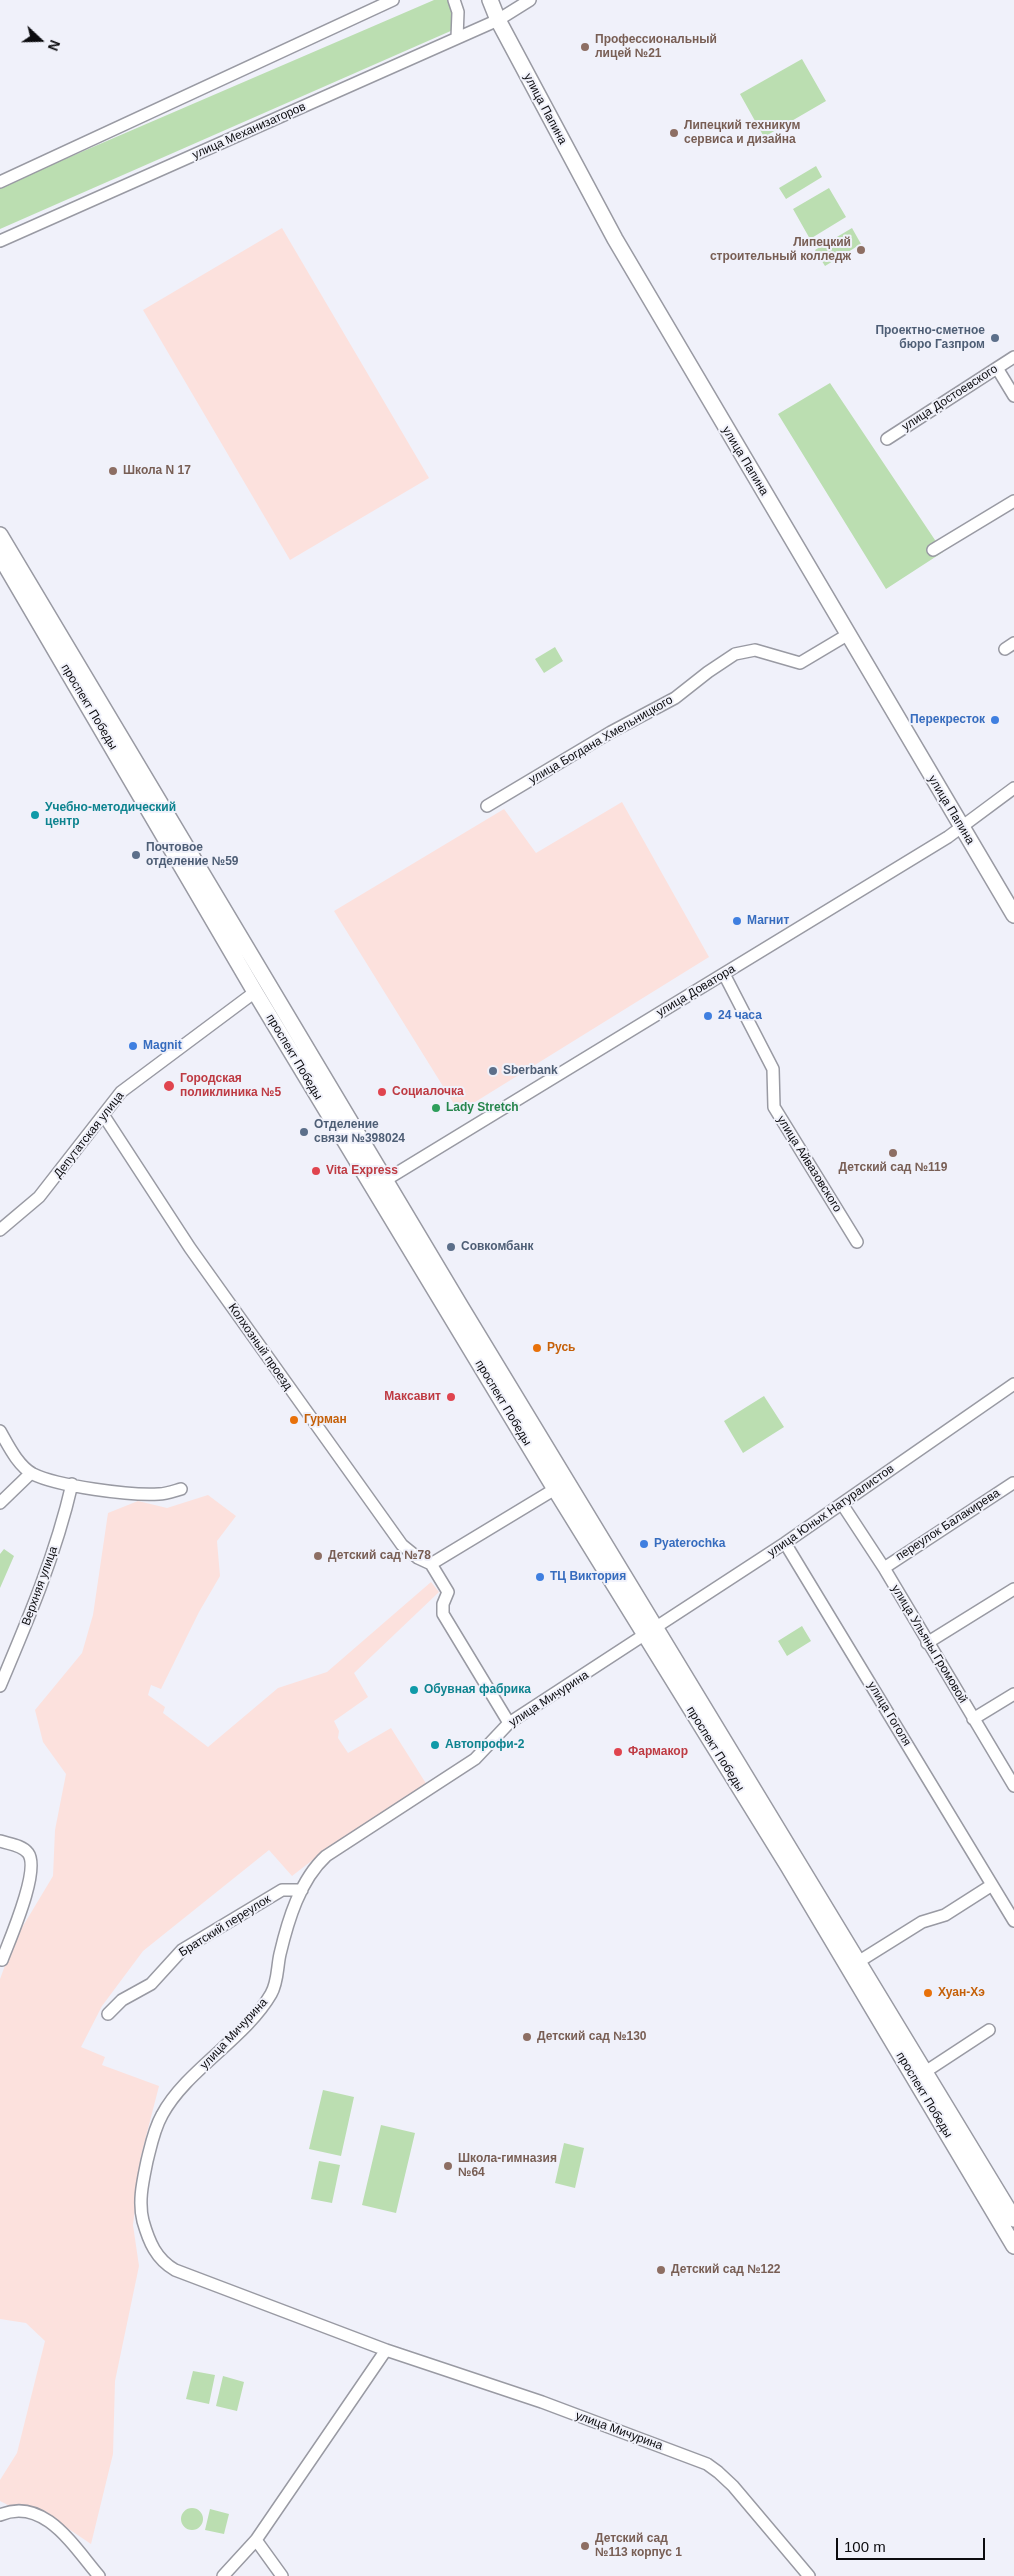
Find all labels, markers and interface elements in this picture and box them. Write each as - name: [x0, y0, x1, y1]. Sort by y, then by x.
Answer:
- north arrow: [15, 15, 65, 65]
- place label: Профессиональный лицей №21: [595, 33, 717, 61]
- text: N: [45, 38, 63, 53]
- marker: Профессиональный лицей №21: [579, 41, 591, 53]
- street label: улица Папина: [520, 71, 570, 147]
- street label: улица Механизаторов: [190, 100, 308, 162]
- place label: Липецкий техникум сервиса и дизайна: [684, 119, 800, 147]
- marker: Липецкий техникум сервиса и дизайна: [668, 127, 680, 139]
- place label: Липецкий строительный колледж: [710, 236, 851, 264]
- marker: Липецкий строительный колледж: [855, 244, 867, 256]
- place label: Проектно-сметное бюро Газпром: [875, 324, 985, 352]
- marker: Проектно-сметное бюро Газпром: [989, 332, 1001, 344]
- street label: улица Достоевского: [900, 362, 1000, 434]
- street label: улица Папина: [719, 424, 771, 498]
- place label: Школа N 17: [123, 464, 191, 478]
- marker: Школа N 17: [107, 465, 119, 477]
- street label: проспект Победы: [58, 662, 120, 752]
- street label: улица Богдана Хмельницкого: [526, 693, 676, 787]
- place label: Перекресток: [910, 713, 985, 727]
- marker: Перекресток: [989, 714, 1001, 726]
- street label: улица Папина: [925, 773, 977, 847]
- place label: Учебно-методический центр: [45, 801, 176, 829]
- marker: Учебно-методический центр: [29, 809, 41, 821]
- place label: Почтовое отделение №59: [146, 841, 239, 869]
- marker: Почтовое отделение №59: [130, 849, 142, 861]
- place label: Магнит: [747, 914, 789, 928]
- marker: Магнит: [731, 915, 743, 927]
- street label: улица Доватора: [654, 962, 738, 1020]
- place label: 24 часа: [718, 1009, 762, 1023]
- marker: 24 часа: [702, 1010, 714, 1022]
- street label: проспект Победы: [263, 1012, 325, 1102]
- place label: Magnit: [143, 1039, 182, 1053]
- marker: Magnit: [127, 1040, 139, 1052]
- place label: Sberbank: [503, 1064, 558, 1078]
- marker: Sberbank: [487, 1065, 499, 1077]
- place label: Городская поликлиника №5: [180, 1072, 281, 1100]
- marker: Городская поликлиника №5: [162, 1079, 176, 1093]
- place label: Социалочка: [392, 1085, 464, 1099]
- marker: Социалочка: [376, 1086, 388, 1098]
- street label: Депутатская улица: [51, 1089, 127, 1181]
- place label: Lady Stretch: [446, 1101, 519, 1115]
- marker: Lady Stretch: [430, 1102, 442, 1114]
- street label: улица Айвазовского: [774, 1113, 844, 1215]
- place label: Отделение связи №398024: [314, 1118, 405, 1146]
- marker: Отделение связи №398024: [298, 1126, 310, 1138]
- marker: Детский сад №119: [887, 1147, 899, 1159]
- place label: Детский сад №119: [839, 1161, 947, 1175]
- place label: Vita Express: [326, 1164, 398, 1178]
- marker: Vita Express: [310, 1165, 322, 1177]
- place label: Совкомбанк: [461, 1240, 533, 1254]
- marker: Совкомбанк: [445, 1241, 457, 1253]
- street label: Колхозный проезд: [225, 1301, 295, 1393]
- place label: Русь: [547, 1341, 575, 1355]
- marker: Русь: [531, 1342, 543, 1354]
- street label: проспект Победы: [472, 1358, 534, 1448]
- place label: Максавит: [384, 1390, 441, 1404]
- marker: Максавит: [445, 1391, 457, 1403]
- place label: Гурман: [304, 1413, 347, 1427]
- marker: Гурман: [288, 1414, 300, 1426]
- street label: улица Юных Натуралистов: [765, 1462, 897, 1560]
- street label: переулок Балакирева: [893, 1486, 1003, 1564]
- place label: Pyaterochka: [654, 1537, 725, 1551]
- marker: Pyaterochka: [638, 1538, 650, 1550]
- street label: Верхняя улица: [19, 1544, 61, 1628]
- place label: Детский сад №78: [328, 1549, 431, 1563]
- marker: Детский сад №78: [312, 1550, 324, 1562]
- place label: ТЦ Виктория: [550, 1570, 626, 1584]
- marker: ТЦ Виктория: [534, 1571, 546, 1583]
- street label: улица Ульяны Громовой: [888, 1582, 970, 1706]
- street label: улица Мичурина: [507, 1668, 591, 1730]
- street label: улица Гоголя: [864, 1679, 914, 1749]
- place label: Обувная фабрика: [424, 1683, 531, 1697]
- marker: Обувная фабрика: [408, 1684, 420, 1696]
- street label: проспект Победы: [683, 1704, 747, 1794]
- place label: Автопрофи-2: [445, 1738, 524, 1752]
- marker: Автопрофи-2: [429, 1739, 441, 1751]
- place label: Фармакор: [628, 1745, 688, 1759]
- marker: Фармакор: [612, 1746, 624, 1758]
- street label: Братский переулок: [176, 1892, 274, 1960]
- place label: Хуан-Хэ: [938, 1986, 985, 2000]
- marker: Хуан-Хэ: [922, 1987, 934, 1999]
- street label: улица Мичурина: [197, 1996, 271, 2072]
- place label: Детский сад №130: [537, 2030, 647, 2044]
- marker: Детский сад №130: [521, 2031, 533, 2043]
- street label: проспект Победы: [893, 2050, 955, 2140]
- place label: Школа-гимназия №64: [458, 2152, 557, 2180]
- marker: Школа-гимназия №64: [442, 2160, 454, 2172]
- place label: Детский сад №122: [671, 2263, 781, 2277]
- marker: Детский сад №122: [655, 2264, 667, 2276]
- street label: улица Мичурина: [573, 2409, 665, 2453]
- scale bar: [839, 2528, 988, 2560]
- place label: Детский сад №113 корпус 1: [595, 2532, 682, 2560]
- text: 100 m: [844, 2538, 886, 2555]
- marker: Детский сад №113 корпус 1: [579, 2540, 591, 2552]

